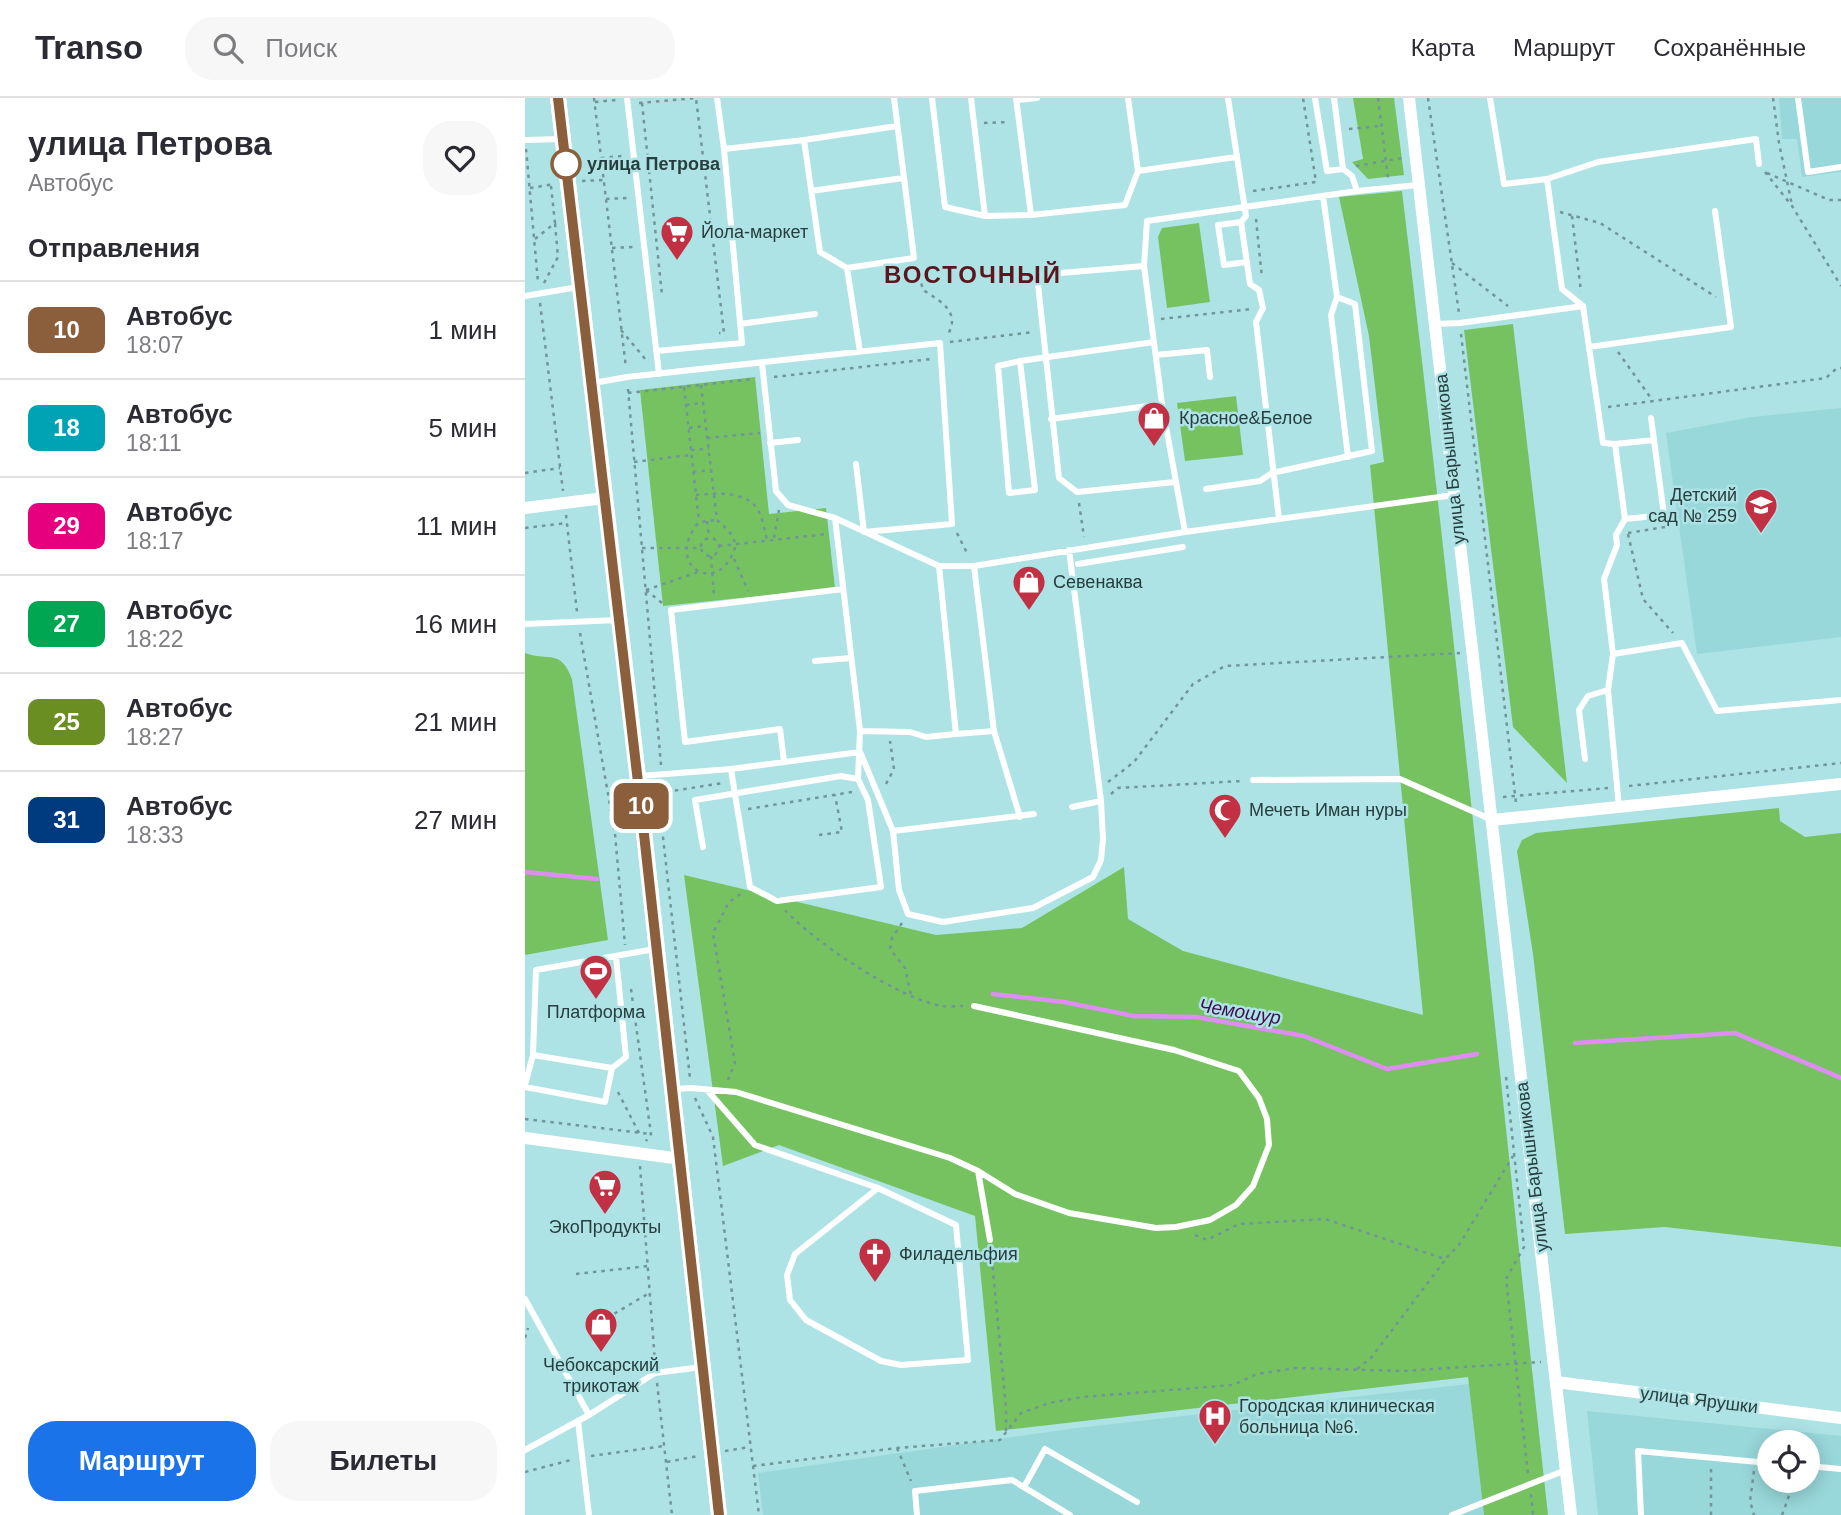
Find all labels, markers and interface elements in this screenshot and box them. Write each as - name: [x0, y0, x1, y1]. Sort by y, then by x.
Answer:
- search box: [185, 17, 675, 80]
- text: Transo: [35, 29, 143, 66]
- icon: search: [209, 29, 247, 67]
- text: Поиск: [265, 33, 337, 63]
- text: Карта: [1411, 34, 1475, 61]
- text: Маршрут: [1513, 34, 1615, 61]
- text: Сохранённые: [1653, 34, 1806, 61]
- button: heart: [423, 121, 497, 195]
- text: улица Петрова: [28, 125, 272, 162]
- marker: улица Петрова: [551, 149, 581, 179]
- place label: улица Петрова: [587, 154, 721, 174]
- text: Автобус: [28, 170, 114, 196]
- supermarket icon: Йола-маркет: [658, 213, 696, 262]
- place label: Йола-маркет: [701, 221, 808, 242]
- text: Отправления: [28, 233, 200, 263]
- district label: ВОСТОЧНЫЙ: [884, 261, 1062, 288]
- text: Автобус: [126, 301, 233, 331]
- text: 1 мин: [429, 315, 497, 345]
- text: 10: [53, 316, 80, 343]
- text: 18:07: [126, 332, 184, 358]
- street label: улица Барышникова: [1431, 372, 1469, 545]
- text: Автобус: [126, 399, 233, 429]
- shop icon: Красное&Белое: [1135, 399, 1173, 448]
- place label: Красное&Белое: [1179, 408, 1312, 428]
- text: 5 мин: [429, 413, 497, 443]
- text: 18: [53, 414, 80, 441]
- text: 18:11: [126, 430, 182, 456]
- place label: Детский сад № 259: [1648, 485, 1737, 526]
- school or university icon: Детский сад № 259: [1742, 486, 1780, 535]
- text: Автобус: [126, 497, 233, 527]
- text: 11 мин: [416, 511, 497, 541]
- text: 29: [53, 512, 80, 539]
- text: 18:17: [126, 528, 184, 554]
- shop icon: Севенаква: [1010, 563, 1048, 612]
- place label: Севенаква: [1053, 572, 1144, 592]
- text: Автобус: [126, 595, 233, 625]
- text: 16 мин: [414, 609, 497, 639]
- text: 27: [53, 610, 80, 637]
- text: 18:22: [126, 626, 184, 652]
- text: Автобус: [126, 693, 233, 723]
- text: 21 мин: [414, 707, 497, 737]
- text: 25: [53, 708, 80, 735]
- text: 18:27: [126, 724, 184, 750]
- line badge: 10: [610, 783, 673, 829]
- text: Автобус: [126, 791, 233, 821]
- mosque icon: Мечеть Иман нуры: [1206, 791, 1244, 840]
- text: 10: [628, 792, 654, 819]
- place label: Мечеть Иман нуры: [1249, 800, 1407, 820]
- text: 27 мин: [414, 805, 497, 835]
- text: 31: [53, 806, 80, 833]
- text: 18:33: [126, 822, 184, 848]
- sports icon: Платформа: [577, 952, 615, 1001]
- water label: Чемошур: [1197, 995, 1282, 1028]
- place label: Платформа: [547, 1002, 646, 1022]
- street label: улица Барышникова: [1512, 1080, 1552, 1253]
- supermarket icon: ЭкоПродукты: [586, 1167, 624, 1216]
- place label: ЭкоПродукты: [549, 1217, 661, 1237]
- church icon: Филадельфия: [856, 1235, 894, 1284]
- place label: Филадельфия: [899, 1244, 1018, 1264]
- shop icon: Чебоксарский трикотаж: [582, 1305, 620, 1354]
- place label: Чебоксарский трикотаж: [543, 1355, 659, 1396]
- street label: улица Ярушки: [1639, 1383, 1759, 1417]
- place label: Городская клиническая больница №6.: [1239, 1396, 1435, 1437]
- hospital icon: Городская клиническая больница №6.: [1196, 1397, 1234, 1446]
- button: Маршрут: [28, 1421, 256, 1501]
- button: Билеты: [270, 1421, 497, 1501]
- map controls: [1757, 1430, 1820, 1493]
- button: locate: [1757, 1430, 1820, 1493]

